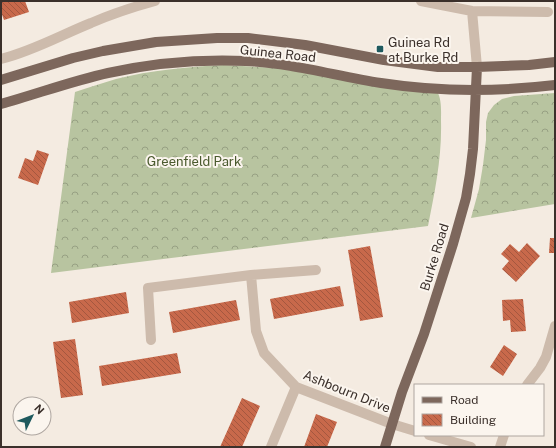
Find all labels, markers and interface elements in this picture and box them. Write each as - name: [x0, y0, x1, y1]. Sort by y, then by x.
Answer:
- place label: Guinea Rd at Burke Rd: [388, 35, 458, 65]
- street label: Guinea Road: [239, 42, 317, 65]
- marker: Guinea Rd at Burke Rd: [375, 44, 385, 54]
- park label: Greenfield Park: [147, 154, 241, 169]
- street label: Burke Road: [417, 222, 452, 293]
- street label: Ashbourn Drive: [301, 367, 393, 416]
- legend: [414, 384, 544, 436]
- text: Road: [450, 393, 478, 407]
- north arrow: [12, 396, 52, 436]
- text: N: [32, 402, 47, 416]
- text: Building: [450, 413, 496, 427]

